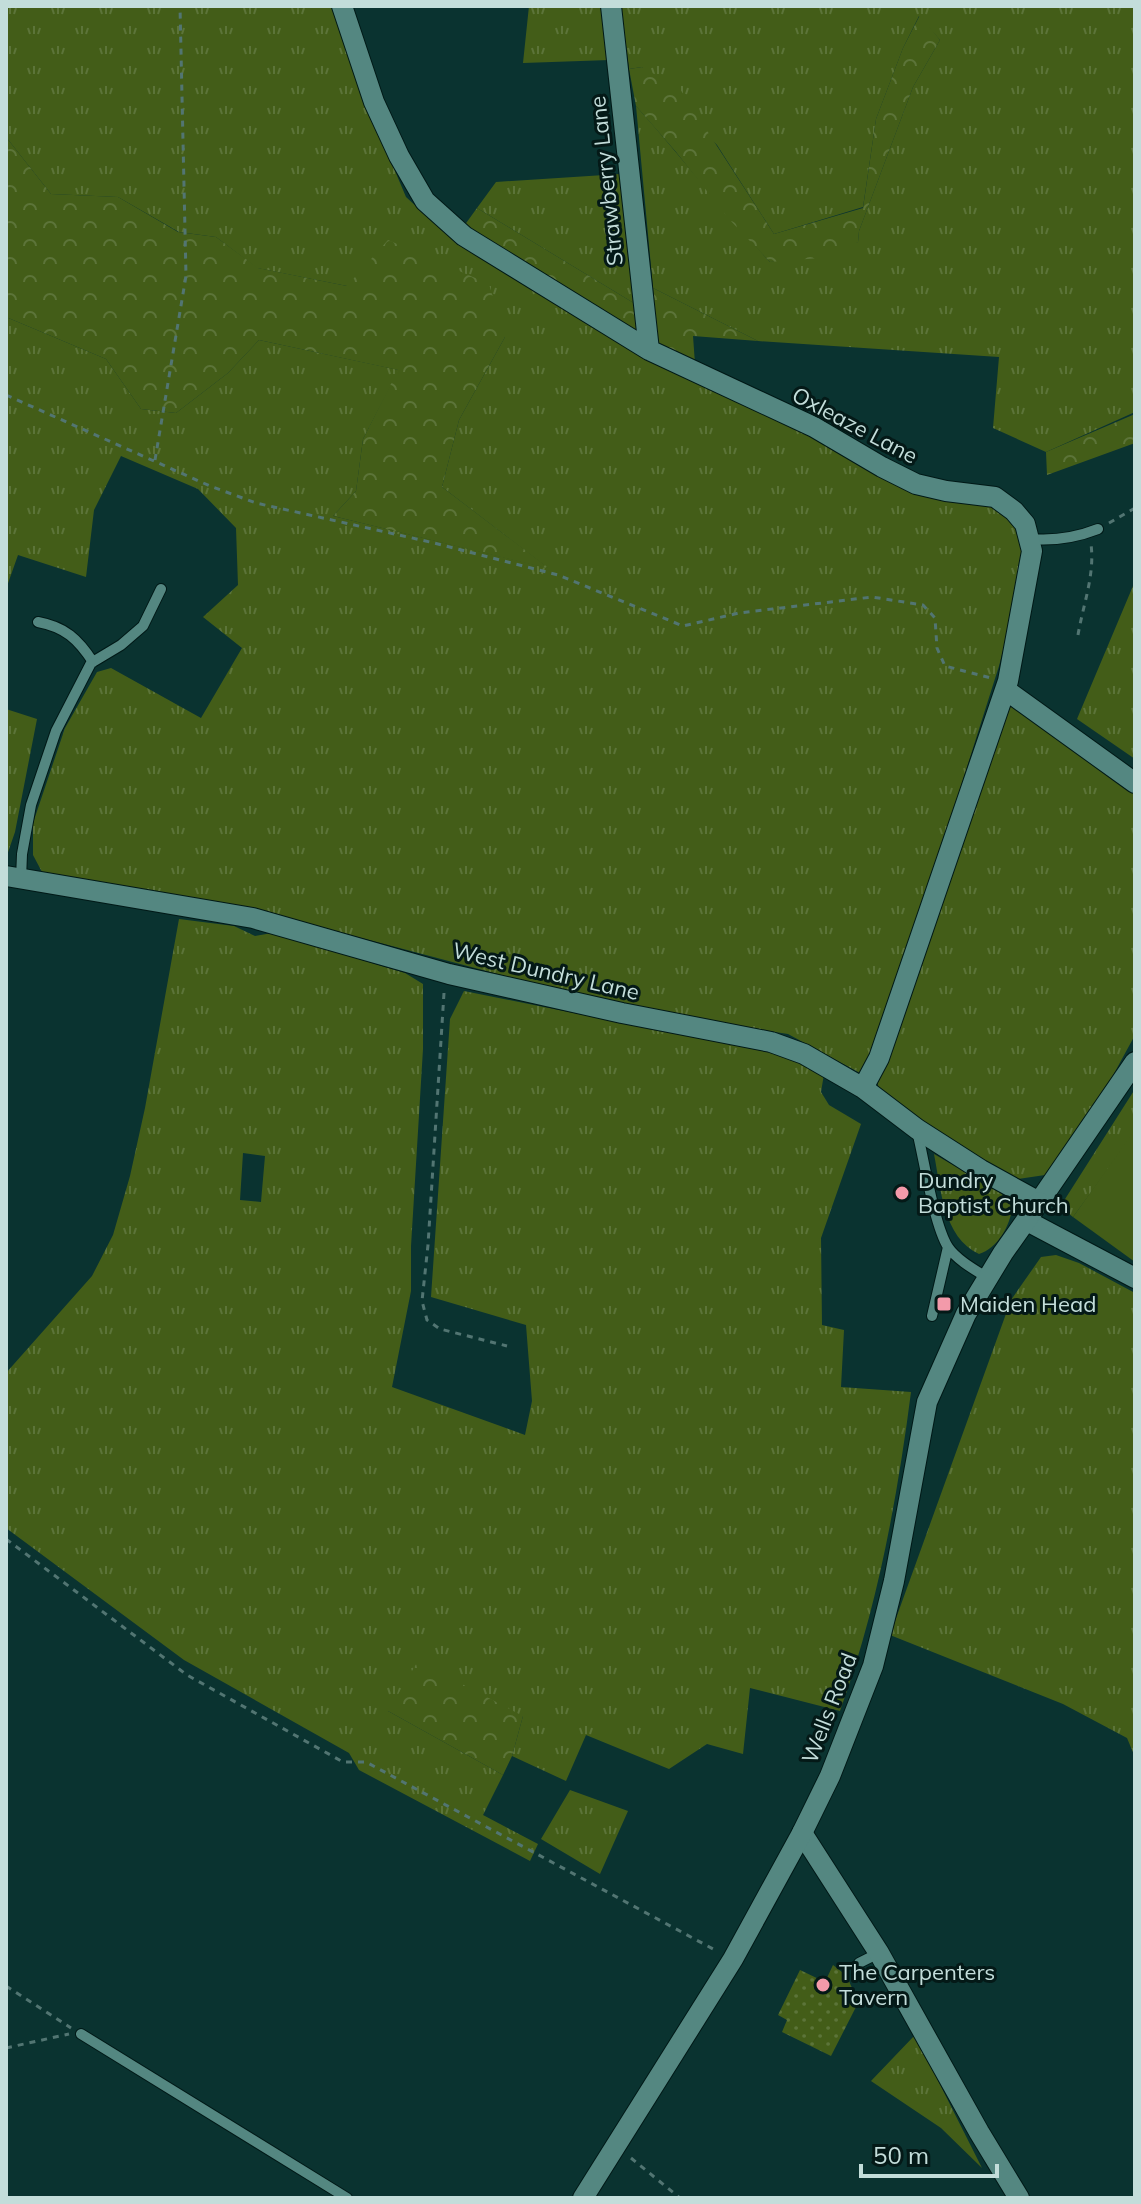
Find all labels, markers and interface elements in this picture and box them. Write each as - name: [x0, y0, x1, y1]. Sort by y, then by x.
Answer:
- street label: Strawberry Lane: [583, 95, 629, 267]
- street label: Oxleaze Lane: [787, 380, 923, 470]
- street label: West Dundry Lane: [450, 936, 642, 1006]
- place label: Dundry Baptist Church: [918, 1166, 1069, 1219]
- marker: Dundry Baptist Church: [893, 1184, 911, 1202]
- place label: Maiden Head: [960, 1290, 1096, 1318]
- marker: Maiden Head: [935, 1295, 953, 1313]
- street label: Wells Road: [795, 1649, 863, 1767]
- place label: The Carpenters Tavern: [839, 1958, 995, 2011]
- marker: The Carpenters Tavern: [814, 1976, 832, 1994]
- scale bar: [861, 2128, 997, 2178]
- text: 50 m: [873, 2140, 929, 2170]

